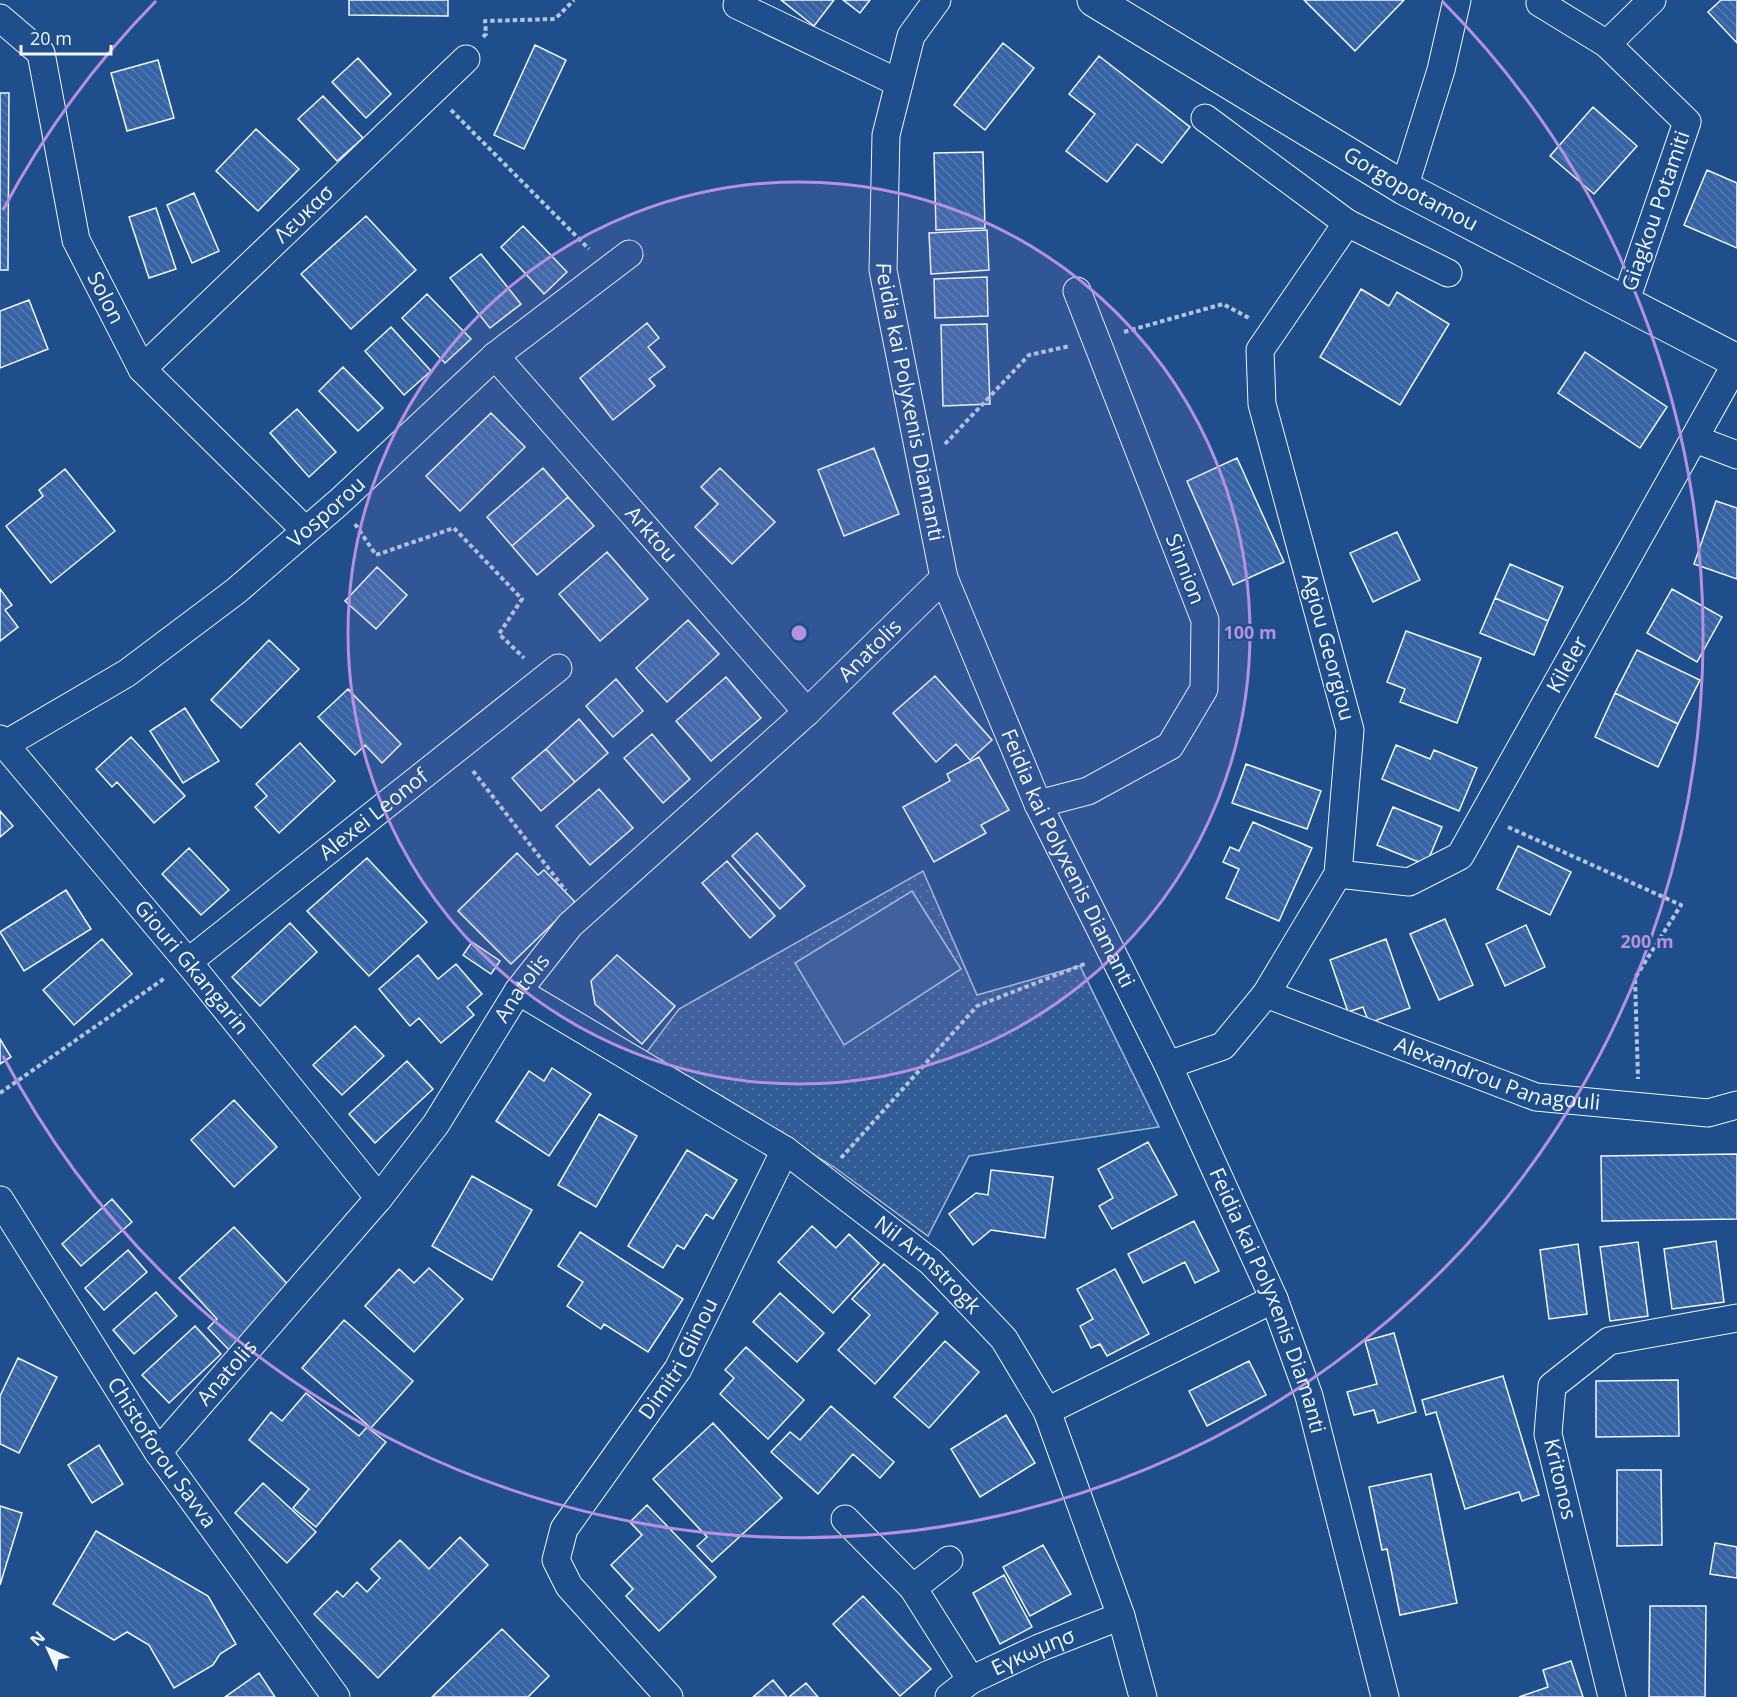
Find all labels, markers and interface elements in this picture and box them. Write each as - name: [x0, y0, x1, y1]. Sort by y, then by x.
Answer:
- scale bar: [21, 18, 111, 56]
- text: 20 m: [30, 26, 72, 50]
- street label: Giagkou Potamiti: [1615, 127, 1696, 294]
- street label: Gorgopotamou: [1339, 140, 1483, 237]
- street label: Λευκασ: [267, 178, 339, 249]
- street label: Feidia kai Polyxenis Diamanti: [870, 262, 951, 543]
- street label: Solon: [81, 266, 131, 328]
- street label: Vosporou: [281, 470, 371, 553]
- street label: Arktou: [620, 500, 684, 568]
- street label: Sinnion: [1160, 529, 1212, 608]
- street label: Agiou Georgiou: [1296, 570, 1362, 724]
- street label: Anatolis: [831, 612, 907, 687]
- text: 100 m: [1223, 620, 1277, 644]
- centre of rings: [789, 623, 809, 643]
- street label: Kileler: [1539, 630, 1594, 698]
- street label: Feidia kai Polyxenis Diamanti: [995, 724, 1142, 992]
- street label: Alexei Leonof: [313, 761, 435, 866]
- street label: Giouri Gkangarin: [129, 894, 256, 1040]
- text: 200 m: [1620, 929, 1674, 953]
- street label: Anatolis: [487, 947, 555, 1027]
- street label: Alexandrou Panagouli: [1391, 1029, 1602, 1116]
- street label: Feidia kai Polyxenis Diamanti: [1203, 1163, 1333, 1436]
- street label: Nil Armstrogk: [869, 1209, 988, 1319]
- street label: Dimitri Glinou: [631, 1293, 724, 1425]
- street label: Anatolis: [190, 1333, 263, 1411]
- street label: Chistoforou Savva: [101, 1371, 224, 1533]
- street label: Kritonos: [1538, 1435, 1584, 1522]
- north arrow: [18, 1619, 78, 1679]
- street label: Εγκωμησ: [986, 1620, 1079, 1682]
- text: N: [25, 1626, 50, 1651]

